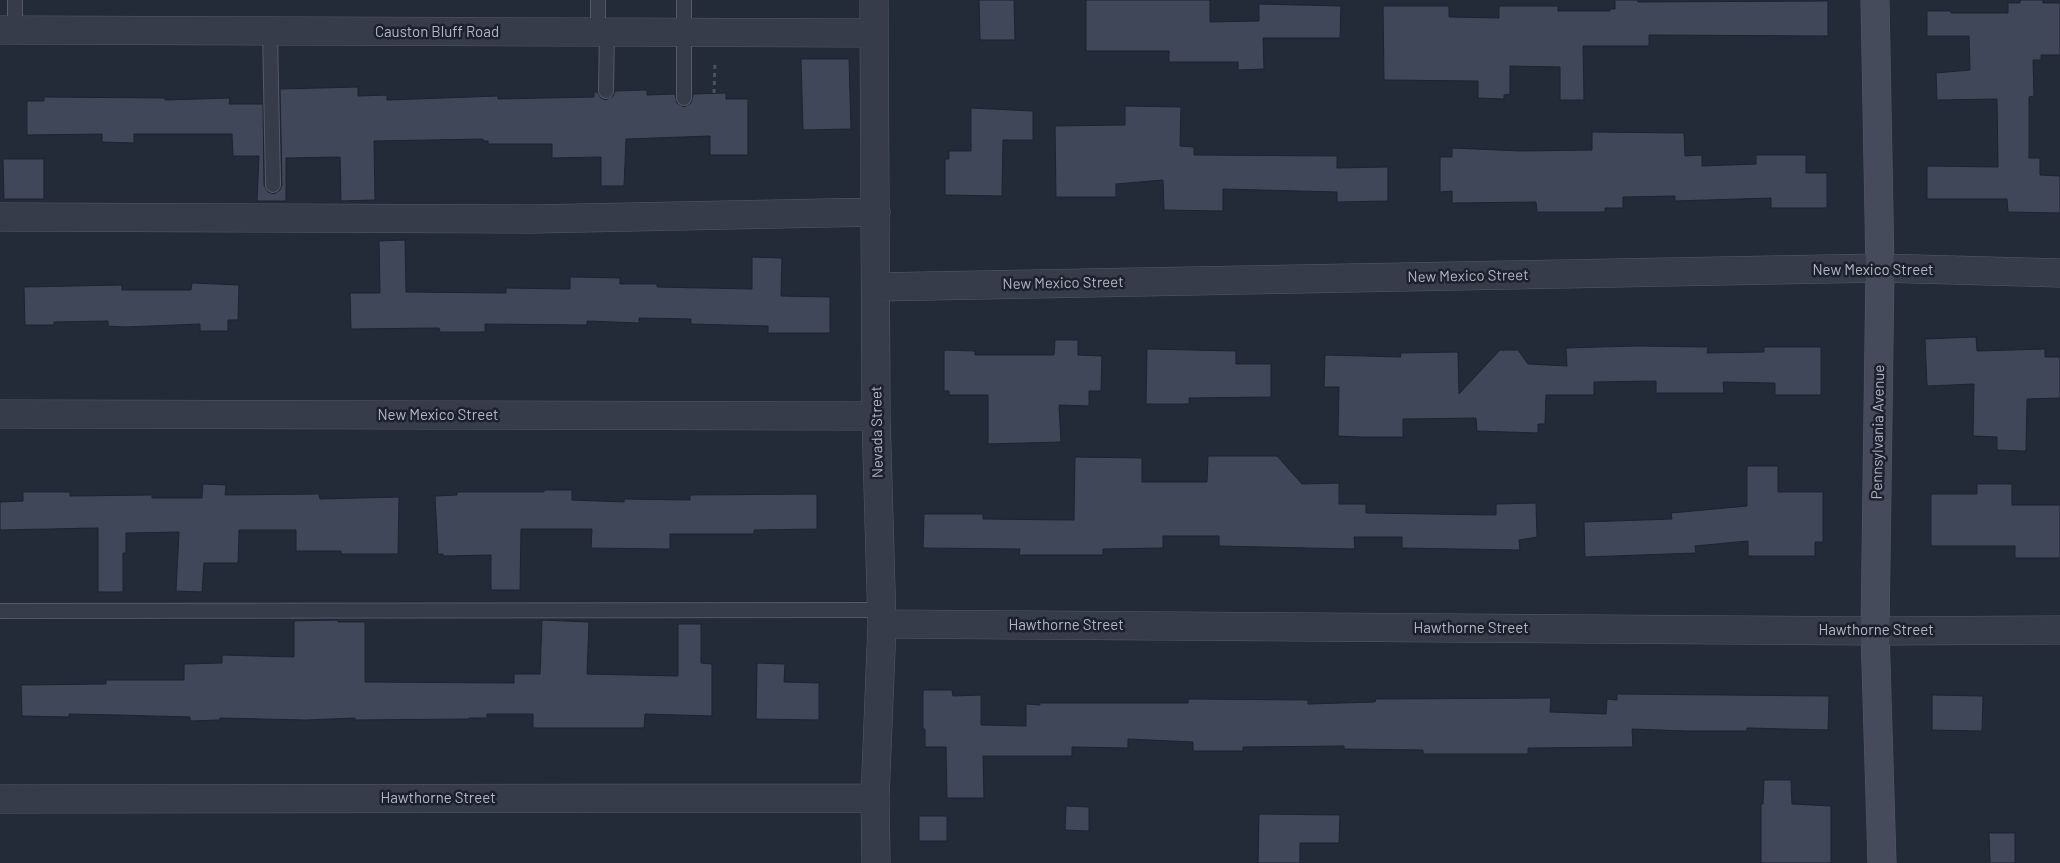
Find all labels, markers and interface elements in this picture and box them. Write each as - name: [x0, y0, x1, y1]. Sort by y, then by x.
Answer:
- street label: Causton Bluff Road: [375, 23, 499, 41]
- street label: New Mexico Street: [1812, 261, 1934, 279]
- street label: New Mexico Street: [1407, 266, 1529, 286]
- street label: New Mexico Street: [1002, 273, 1124, 293]
- street label: Pennsylvania Avenue: [1868, 364, 1888, 500]
- street label: Nevada Street: [867, 386, 887, 478]
- street label: New Mexico Street: [377, 406, 499, 424]
- street label: Hawthorne Street: [1008, 616, 1124, 634]
- street label: Hawthorne Street: [1413, 619, 1529, 637]
- street label: Hawthorne Street: [1818, 621, 1934, 639]
- street label: Hawthorne Street: [380, 789, 496, 807]

